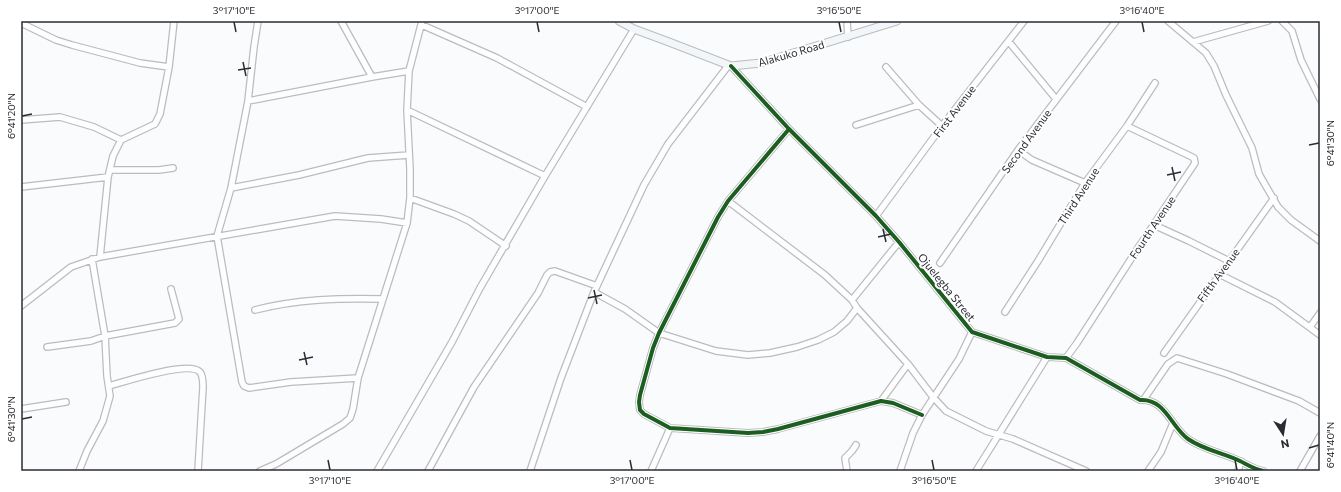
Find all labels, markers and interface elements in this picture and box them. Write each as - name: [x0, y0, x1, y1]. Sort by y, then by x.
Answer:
- text: 3°17'10"E: [213, 4, 255, 16]
- text: 3°17'00"E: [515, 4, 559, 16]
- text: 3°16'50"E: [817, 4, 861, 16]
- text: 3°16'40"E: [1120, 4, 1165, 16]
- street label: Alakuko Road: [756, 37, 826, 69]
- street label: First Avenue: [930, 82, 978, 140]
- text: 6°41'20"N: [5, 93, 17, 139]
- street label: Second Avenue: [998, 106, 1054, 175]
- text: 6°41'30"N: [1324, 120, 1336, 166]
- street label: Third Avenue: [1055, 165, 1101, 227]
- street label: Fourth Avenue: [1126, 193, 1178, 261]
- street label: Fifth Avenue: [1194, 246, 1242, 304]
- street label: Ojuelegba Street: [916, 250, 979, 324]
- text: 6°41'30"N: [5, 396, 17, 442]
- north arrow: [1263, 414, 1303, 454]
- text: 6°41'40"N: [1324, 422, 1336, 468]
- text: N: [1280, 437, 1291, 451]
- text: 3°17'10"E: [309, 474, 351, 486]
- text: 3°17'00"E: [610, 474, 654, 486]
- text: 3°16'50"E: [912, 474, 956, 486]
- text: 3°16'40"E: [1215, 474, 1260, 486]

